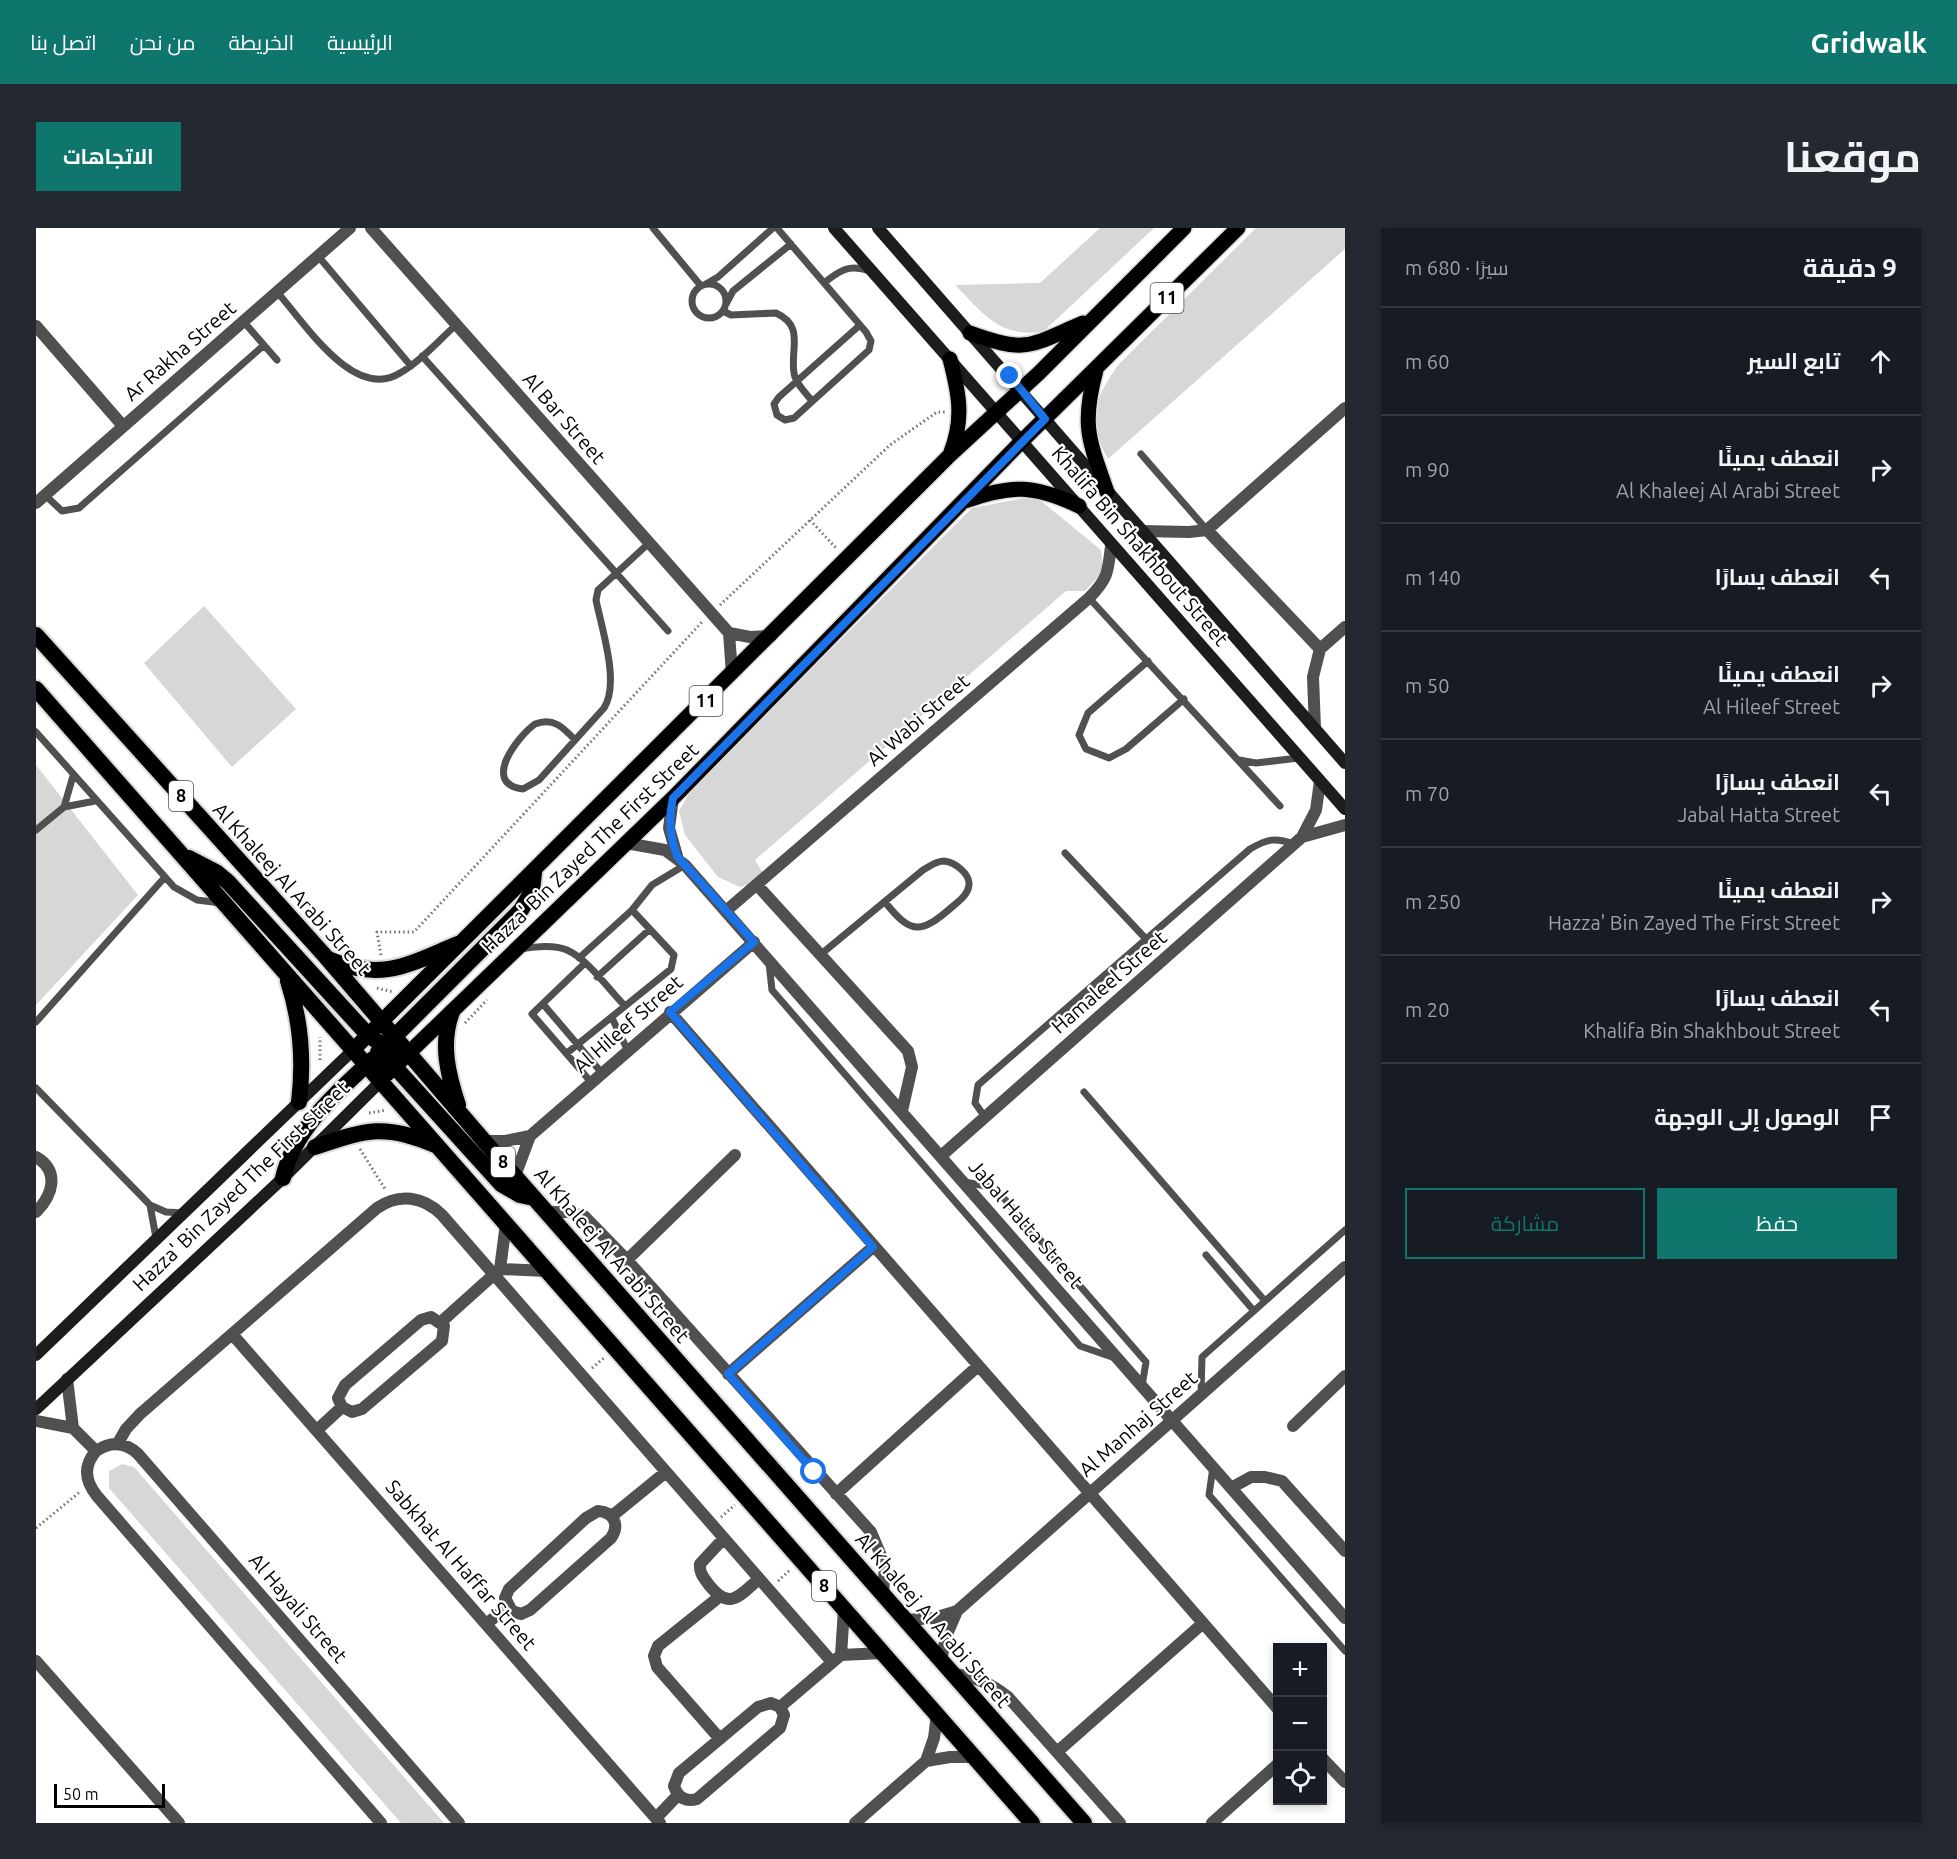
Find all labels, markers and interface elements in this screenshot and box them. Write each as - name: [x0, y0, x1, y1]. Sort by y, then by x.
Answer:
- text: Gridwalk: [1810, 27, 1927, 58]
- text: اتصل بنا: [30, 30, 97, 54]
- text: من نحن: [130, 30, 196, 54]
- text: الخريطة: [229, 30, 294, 54]
- text: الرئيسية: [327, 30, 393, 54]
- button: الاتجاهات: [36, 122, 181, 191]
- text: موقعنا: [1784, 133, 1921, 180]
- text: 9 دقيقة: [1803, 253, 1897, 282]
- text: سيرًا · 680 m: [1405, 256, 1509, 279]
- road number: 11: [1150, 283, 1184, 313]
- street label: Ar Rakha Street: [119, 296, 240, 405]
- icon: ahead: [1864, 345, 1897, 378]
- text: تابع السير: [1747, 348, 1840, 373]
- text: 60 m: [1405, 350, 1449, 373]
- route end: [996, 362, 1022, 388]
- street label: Al Bar Street: [518, 367, 610, 468]
- street label: Khalifa Bin Shakhbout Street: [1047, 441, 1233, 650]
- text: انعطف يمينًا: [1718, 445, 1840, 470]
- icon: right: [1864, 453, 1897, 486]
- text: 90 m: [1405, 458, 1449, 481]
- text: Al Khaleej Al Arabi Street: [1616, 479, 1840, 502]
- icon: left: [1864, 561, 1897, 594]
- text: انعطف يسارًا: [1715, 564, 1840, 589]
- text: 140 m: [1405, 566, 1461, 589]
- text: انعطف يمينًا: [1718, 661, 1840, 686]
- street label: Al Wabi Street: [862, 669, 974, 770]
- icon: right: [1864, 669, 1897, 702]
- text: 50 m: [1405, 674, 1449, 697]
- road number: 11: [690, 686, 722, 716]
- text: Al Hileef Street: [1703, 695, 1840, 718]
- street label: Hazza' Bin Zayed The First Street: [477, 738, 703, 957]
- text: انعطف يسارًا: [1715, 769, 1840, 794]
- icon: left: [1864, 777, 1897, 810]
- road number: 8: [169, 781, 193, 811]
- text: 70 m: [1405, 782, 1449, 805]
- street label: Al Khaleej Al Arabi Street: [209, 798, 376, 980]
- text: Jabal Hatta Street: [1677, 803, 1840, 826]
- text: انعطف يمينًا: [1718, 877, 1840, 902]
- icon: right: [1864, 885, 1897, 918]
- text: 250 m: [1405, 890, 1461, 913]
- text: Hazza' Bin Zayed The First Street: [1548, 911, 1840, 934]
- street label: Hamaleel Street: [1047, 925, 1171, 1038]
- street label: Al Hileef Street: [568, 970, 687, 1077]
- text: انعطف يسارًا: [1715, 985, 1840, 1010]
- icon: left: [1864, 993, 1897, 1026]
- text: 20 m: [1405, 998, 1449, 1021]
- text: Khalifa Bin Shakhbout Street: [1583, 1019, 1840, 1042]
- street label: Hazza' Bin Zayed The First Street: [128, 1076, 354, 1295]
- icon: arrive: [1864, 1101, 1897, 1134]
- text: الوصول إلى الوجهة: [1654, 1104, 1840, 1129]
- road number: 8: [491, 1147, 515, 1177]
- street label: Jabal Hatta Street: [964, 1155, 1088, 1293]
- street label: Al Khaleej Al Arabi Street: [530, 1163, 695, 1347]
- button: مشاركة: [1405, 1188, 1645, 1259]
- button: حفظ: [1657, 1188, 1897, 1259]
- street label: Al Manhaj Street: [1074, 1366, 1201, 1481]
- route start: [800, 1458, 826, 1484]
- street label: Sabkhat Al Haffar Street: [381, 1475, 541, 1654]
- street label: Al Khaleej Al Arabi Street: [851, 1528, 1016, 1712]
- street label: Al Hayali Street: [245, 1548, 352, 1667]
- road number: 8: [812, 1571, 836, 1601]
- map controls: [1273, 1643, 1327, 1805]
- button: +: [1273, 1643, 1327, 1697]
- button: −: [1273, 1697, 1327, 1751]
- button: locate: [1273, 1751, 1327, 1805]
- scale bar: [54, 1781, 165, 1808]
- text: 50 m: [63, 1785, 99, 1803]

